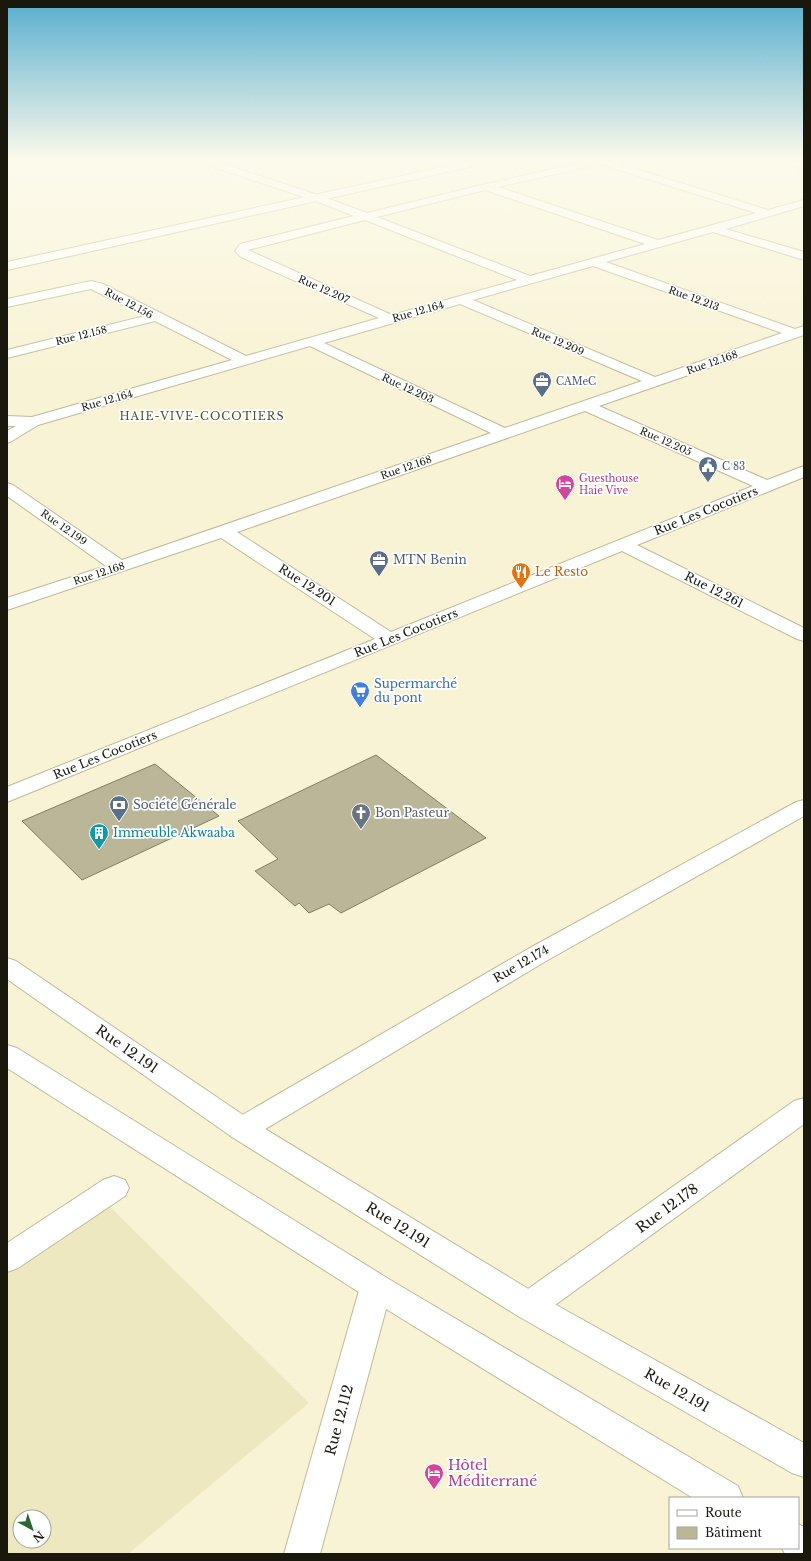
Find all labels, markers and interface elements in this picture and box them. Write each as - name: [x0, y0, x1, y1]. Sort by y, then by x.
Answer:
- street label: Rue 12.207: [296, 272, 352, 307]
- street label: Rue 12.213: [667, 283, 721, 314]
- street label: Rue 12.156: [102, 285, 155, 322]
- street label: Rue 12.164: [391, 298, 446, 325]
- street label: Rue 12.158: [54, 323, 108, 348]
- street label: Rue 12.209: [529, 324, 586, 358]
- street label: Rue 12.168: [685, 348, 740, 377]
- office icon: CAMeC: [531, 370, 553, 398]
- street label: Rue 12.203: [380, 371, 436, 406]
- place label: CAMeC: [556, 375, 596, 388]
- street label: Rue 12.164: [80, 387, 135, 414]
- district label: HAIE-VIVE-COCOTIERS: [119, 409, 285, 423]
- street label: Rue 12.205: [638, 424, 694, 459]
- street label: Rue 12.168: [379, 453, 434, 482]
- public building icon: C 83: [697, 455, 719, 483]
- place label: C 83: [722, 460, 745, 473]
- place label: Guesthouse Haie Vive: [579, 472, 639, 497]
- hotel icon: Guesthouse Haie Vive: [554, 473, 576, 501]
- street label: Rue Les Cocotiers: [652, 483, 760, 538]
- street label: Rue 12.199: [38, 507, 89, 548]
- office icon: MTN Benin: [368, 549, 390, 577]
- place label: MTN Benin: [393, 552, 467, 567]
- street label: Rue 12.168: [72, 559, 127, 588]
- street label: Rue 12.201: [276, 561, 339, 609]
- restaurant icon: Le Resto: [510, 561, 532, 589]
- place label: Le Resto: [535, 564, 588, 579]
- street label: Rue 12.261: [682, 568, 746, 611]
- street label: Rue Les Cocotiers: [352, 605, 460, 660]
- place label: Supermarché du pont: [374, 676, 457, 705]
- supermarket icon: Supermarché du pont: [349, 680, 371, 708]
- street label: Rue Les Cocotiers: [51, 727, 159, 782]
- bank icon: Société Générale: [108, 794, 130, 822]
- place label: Société Générale: [133, 797, 237, 812]
- church icon: Bon Pasteur: [350, 802, 372, 830]
- place label: Bon Pasteur: [375, 805, 449, 820]
- building icon: Immeuble Akwaaba: [88, 822, 110, 850]
- place label: Immeuble Akwaaba: [113, 825, 235, 840]
- street label: Rue 12.174: [490, 942, 551, 986]
- street label: Rue 12.191: [92, 1021, 162, 1077]
- street label: Rue 12.178: [632, 1179, 702, 1237]
- street label: Rue 12.191: [362, 1198, 434, 1252]
- street label: Rue 12.191: [641, 1364, 713, 1416]
- street label: Rue 12.112: [321, 1383, 357, 1457]
- place label: Hôtel Méditerrané: [448, 1456, 537, 1490]
- hotel icon: Hôtel Méditerrané: [423, 1462, 445, 1490]
- legend: [669, 1497, 799, 1549]
- text: Route: [705, 1505, 742, 1520]
- north arrow: [12, 1509, 52, 1549]
- text: Bâtiment: [705, 1525, 763, 1540]
- text: N: [29, 1528, 47, 1546]

